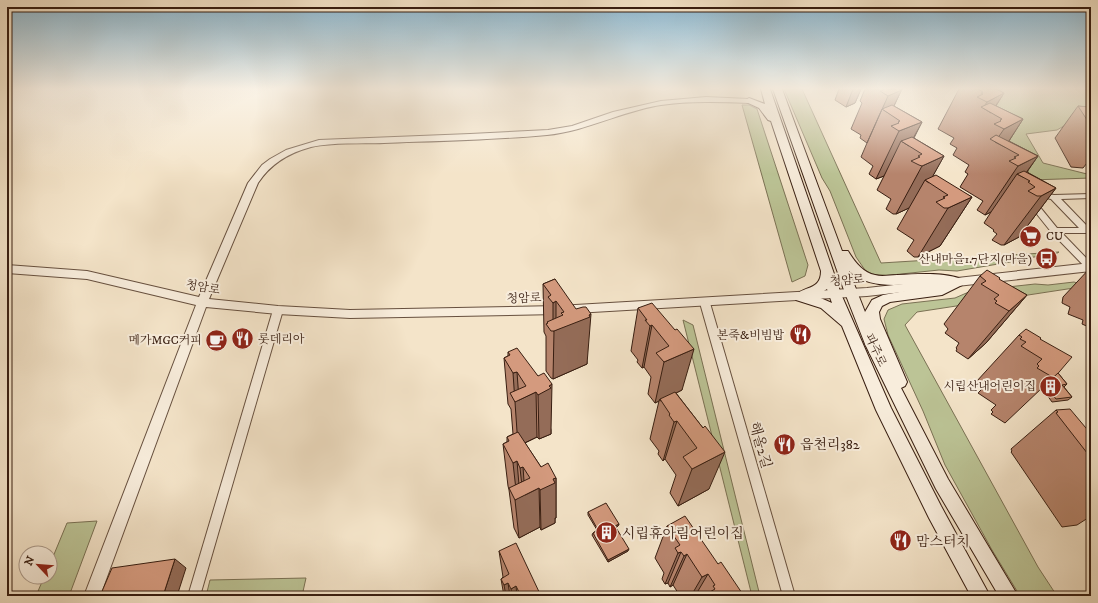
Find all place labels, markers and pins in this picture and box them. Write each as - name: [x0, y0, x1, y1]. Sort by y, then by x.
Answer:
- supermarket icon: CU: [1017, 223, 1043, 249]
- place label: CU: [1046, 229, 1063, 244]
- bus stop icon: 산내마을1.7단지(마을): [1034, 246, 1060, 272]
- place label: 산내마을1.7단지(마을): [918, 252, 1032, 267]
- restaurant icon: 본죽&비빔밥: [787, 322, 813, 348]
- restaurant icon: 롯데리아: [230, 326, 256, 352]
- cafe icon: 메가MGC커피: [204, 327, 230, 353]
- place label: 본죽&비빔밥: [717, 328, 784, 343]
- place label: 롯데리아: [258, 332, 305, 347]
- place label: 메가MGC커피: [128, 333, 202, 348]
- building icon: 시립산내어린이집: [1038, 373, 1064, 399]
- place label: 시립산내어린이집: [943, 379, 1036, 394]
- restaurant icon: 읍천리382: [771, 431, 797, 457]
- place label: 읍천리382: [800, 436, 860, 454]
- building icon: 시립휴아림어린이집: [593, 520, 619, 546]
- place label: 시립휴아림어린이집: [622, 525, 744, 543]
- restaurant icon: 맘스터치: [888, 528, 914, 554]
- place label: 맘스터치: [916, 533, 970, 551]

